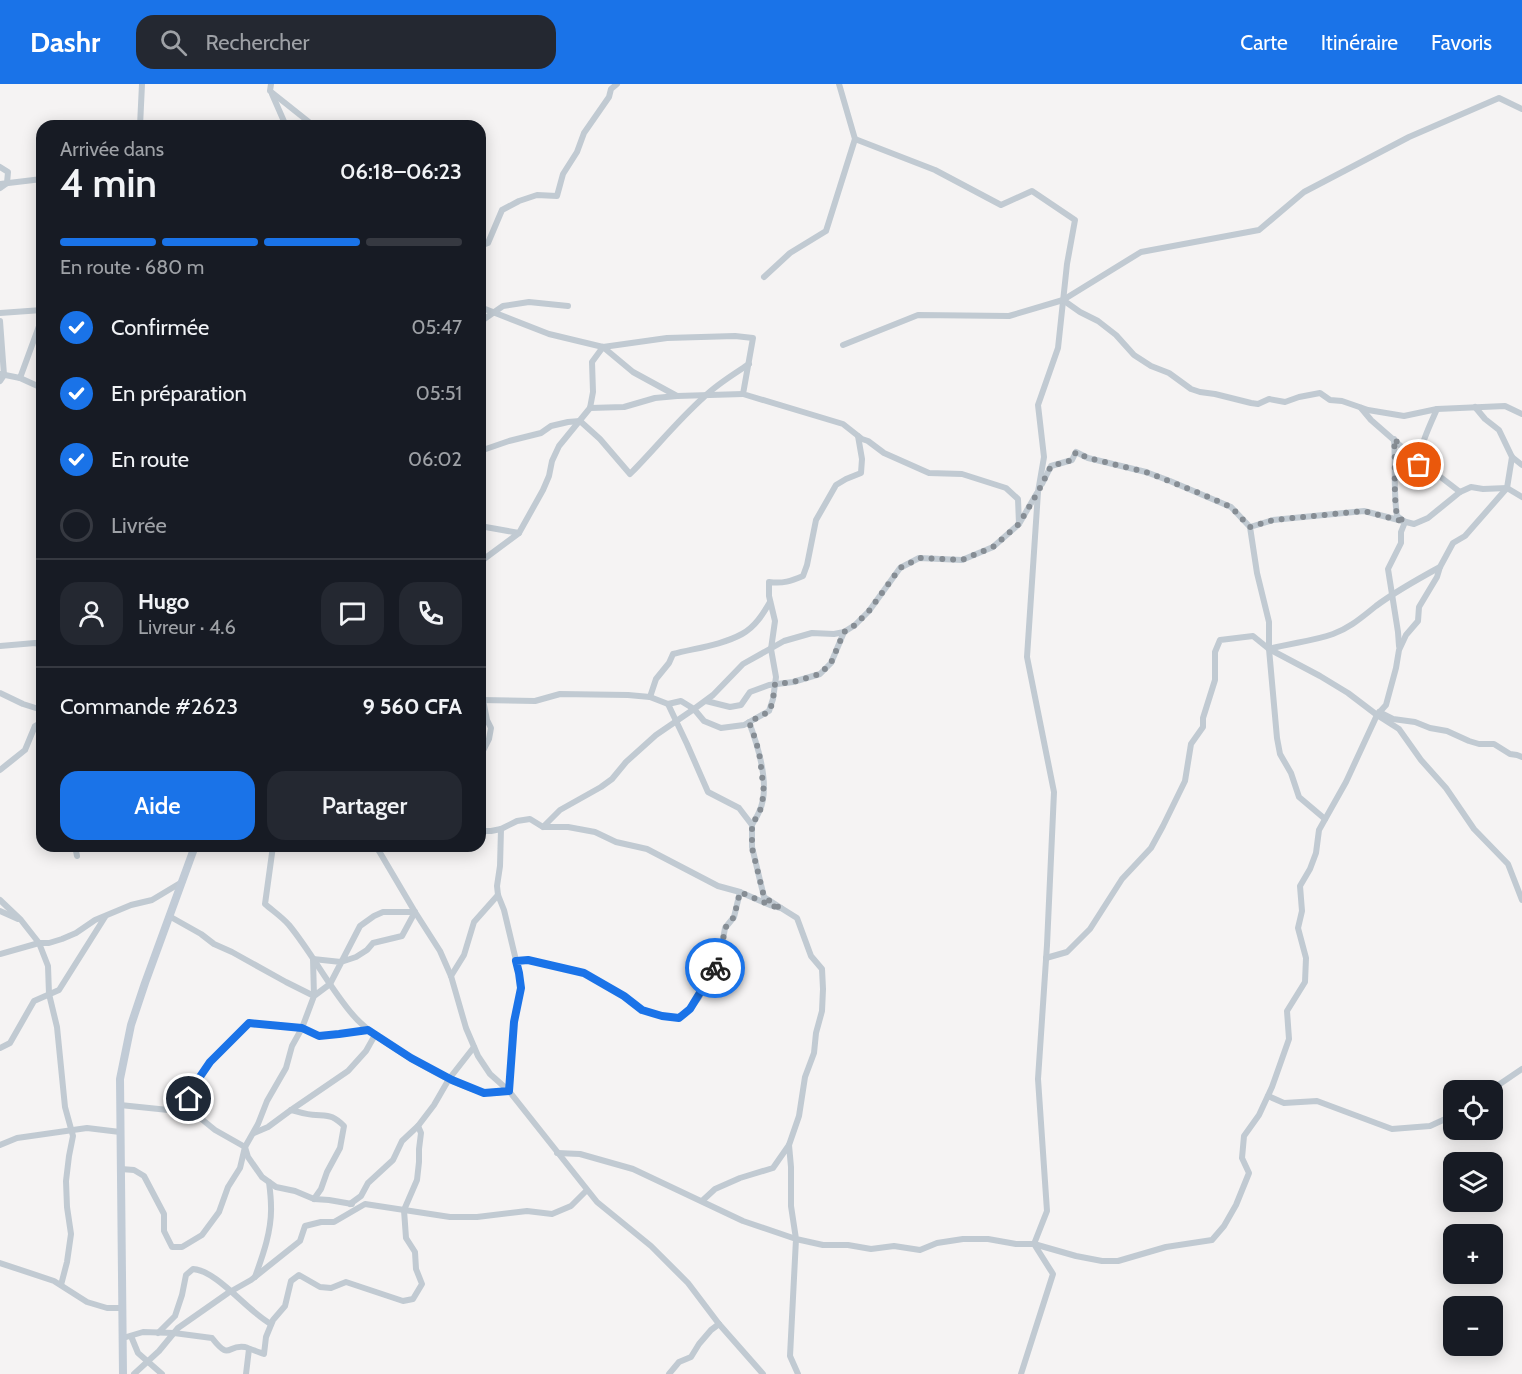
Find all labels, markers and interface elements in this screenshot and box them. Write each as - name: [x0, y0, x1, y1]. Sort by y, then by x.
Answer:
- search box: [136, 15, 556, 69]
- text: Dashr: [30, 25, 100, 59]
- icon: search: [157, 26, 190, 59]
- text: Rechercher: [205, 29, 309, 56]
- text: Carte: [1240, 30, 1288, 55]
- text: Itinéraire: [1321, 30, 1398, 55]
- text: Favoris: [1431, 30, 1492, 55]
- text: Arrivée dans: [60, 137, 164, 161]
- text: 06:18–06:23: [340, 158, 462, 185]
- text: 4 min: [60, 159, 157, 207]
- text: En route · 680 m: [60, 255, 204, 279]
- icon: check: [60, 311, 93, 344]
- text: Confirmée: [111, 314, 209, 341]
- text: 05:47: [411, 315, 462, 339]
- icon: check: [60, 377, 93, 410]
- text: En préparation: [111, 380, 247, 407]
- text: 05:51: [416, 381, 462, 405]
- pin: [1393, 439, 1444, 490]
- icon: check: [60, 443, 93, 476]
- text: En route: [111, 446, 189, 473]
- text: 06:02: [408, 447, 462, 471]
- icon: bag: [1402, 448, 1435, 481]
- text: Livrée: [111, 512, 167, 539]
- button: person: [60, 582, 123, 645]
- button: chat: [321, 582, 384, 645]
- button: phone: [399, 582, 462, 645]
- text: Hugo: [138, 588, 189, 615]
- text: Livreur · 4.6: [138, 615, 236, 639]
- text: Commande #2623: [60, 693, 238, 720]
- text: 9 560 CFA: [362, 693, 462, 720]
- button: Aide: [60, 771, 255, 840]
- button: Partager: [267, 771, 462, 840]
- courier: [685, 938, 745, 998]
- icon: bike: [699, 952, 732, 985]
- pin: [163, 1073, 214, 1124]
- map controls: [1443, 1080, 1503, 1356]
- button: locate: [1443, 1080, 1503, 1140]
- icon: home: [172, 1082, 205, 1115]
- button: layers: [1443, 1152, 1503, 1212]
- button: +: [1443, 1224, 1503, 1284]
- button: −: [1443, 1296, 1503, 1356]

